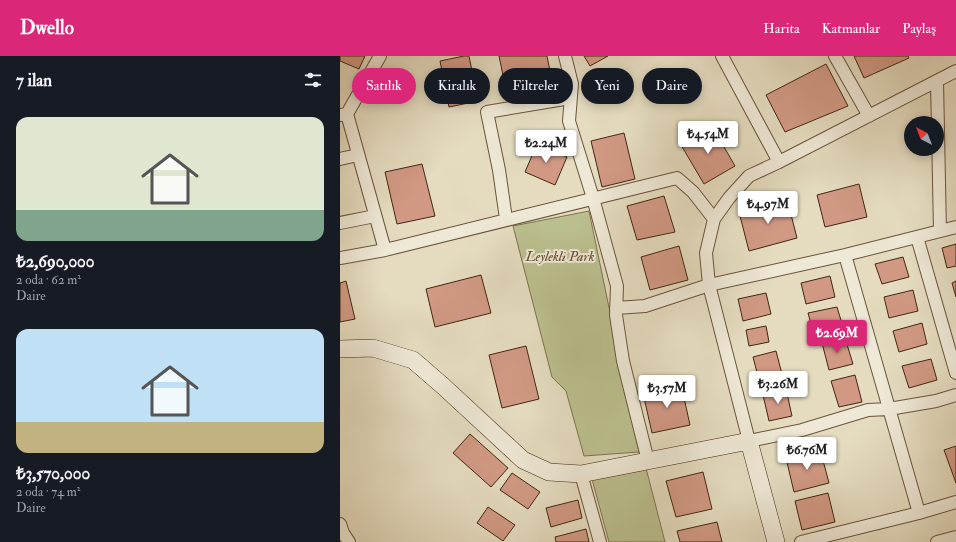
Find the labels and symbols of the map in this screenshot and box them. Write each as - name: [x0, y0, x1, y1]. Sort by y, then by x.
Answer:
- north arrow: [904, 116, 944, 156]
- pin: ₺4.54M: [675, 121, 741, 155]
- pin: ₺2.24M: [513, 130, 579, 164]
- pin: ₺4.97M: [735, 191, 801, 225]
- park label: Leylekli Park: [524, 248, 595, 265]
- pin: ₺2.69M: [804, 320, 870, 354]
- pin: ₺3.26M: [745, 371, 811, 405]
- pin: ₺3.57M: [634, 375, 700, 409]
- pin: ₺6.76M: [774, 437, 840, 471]

